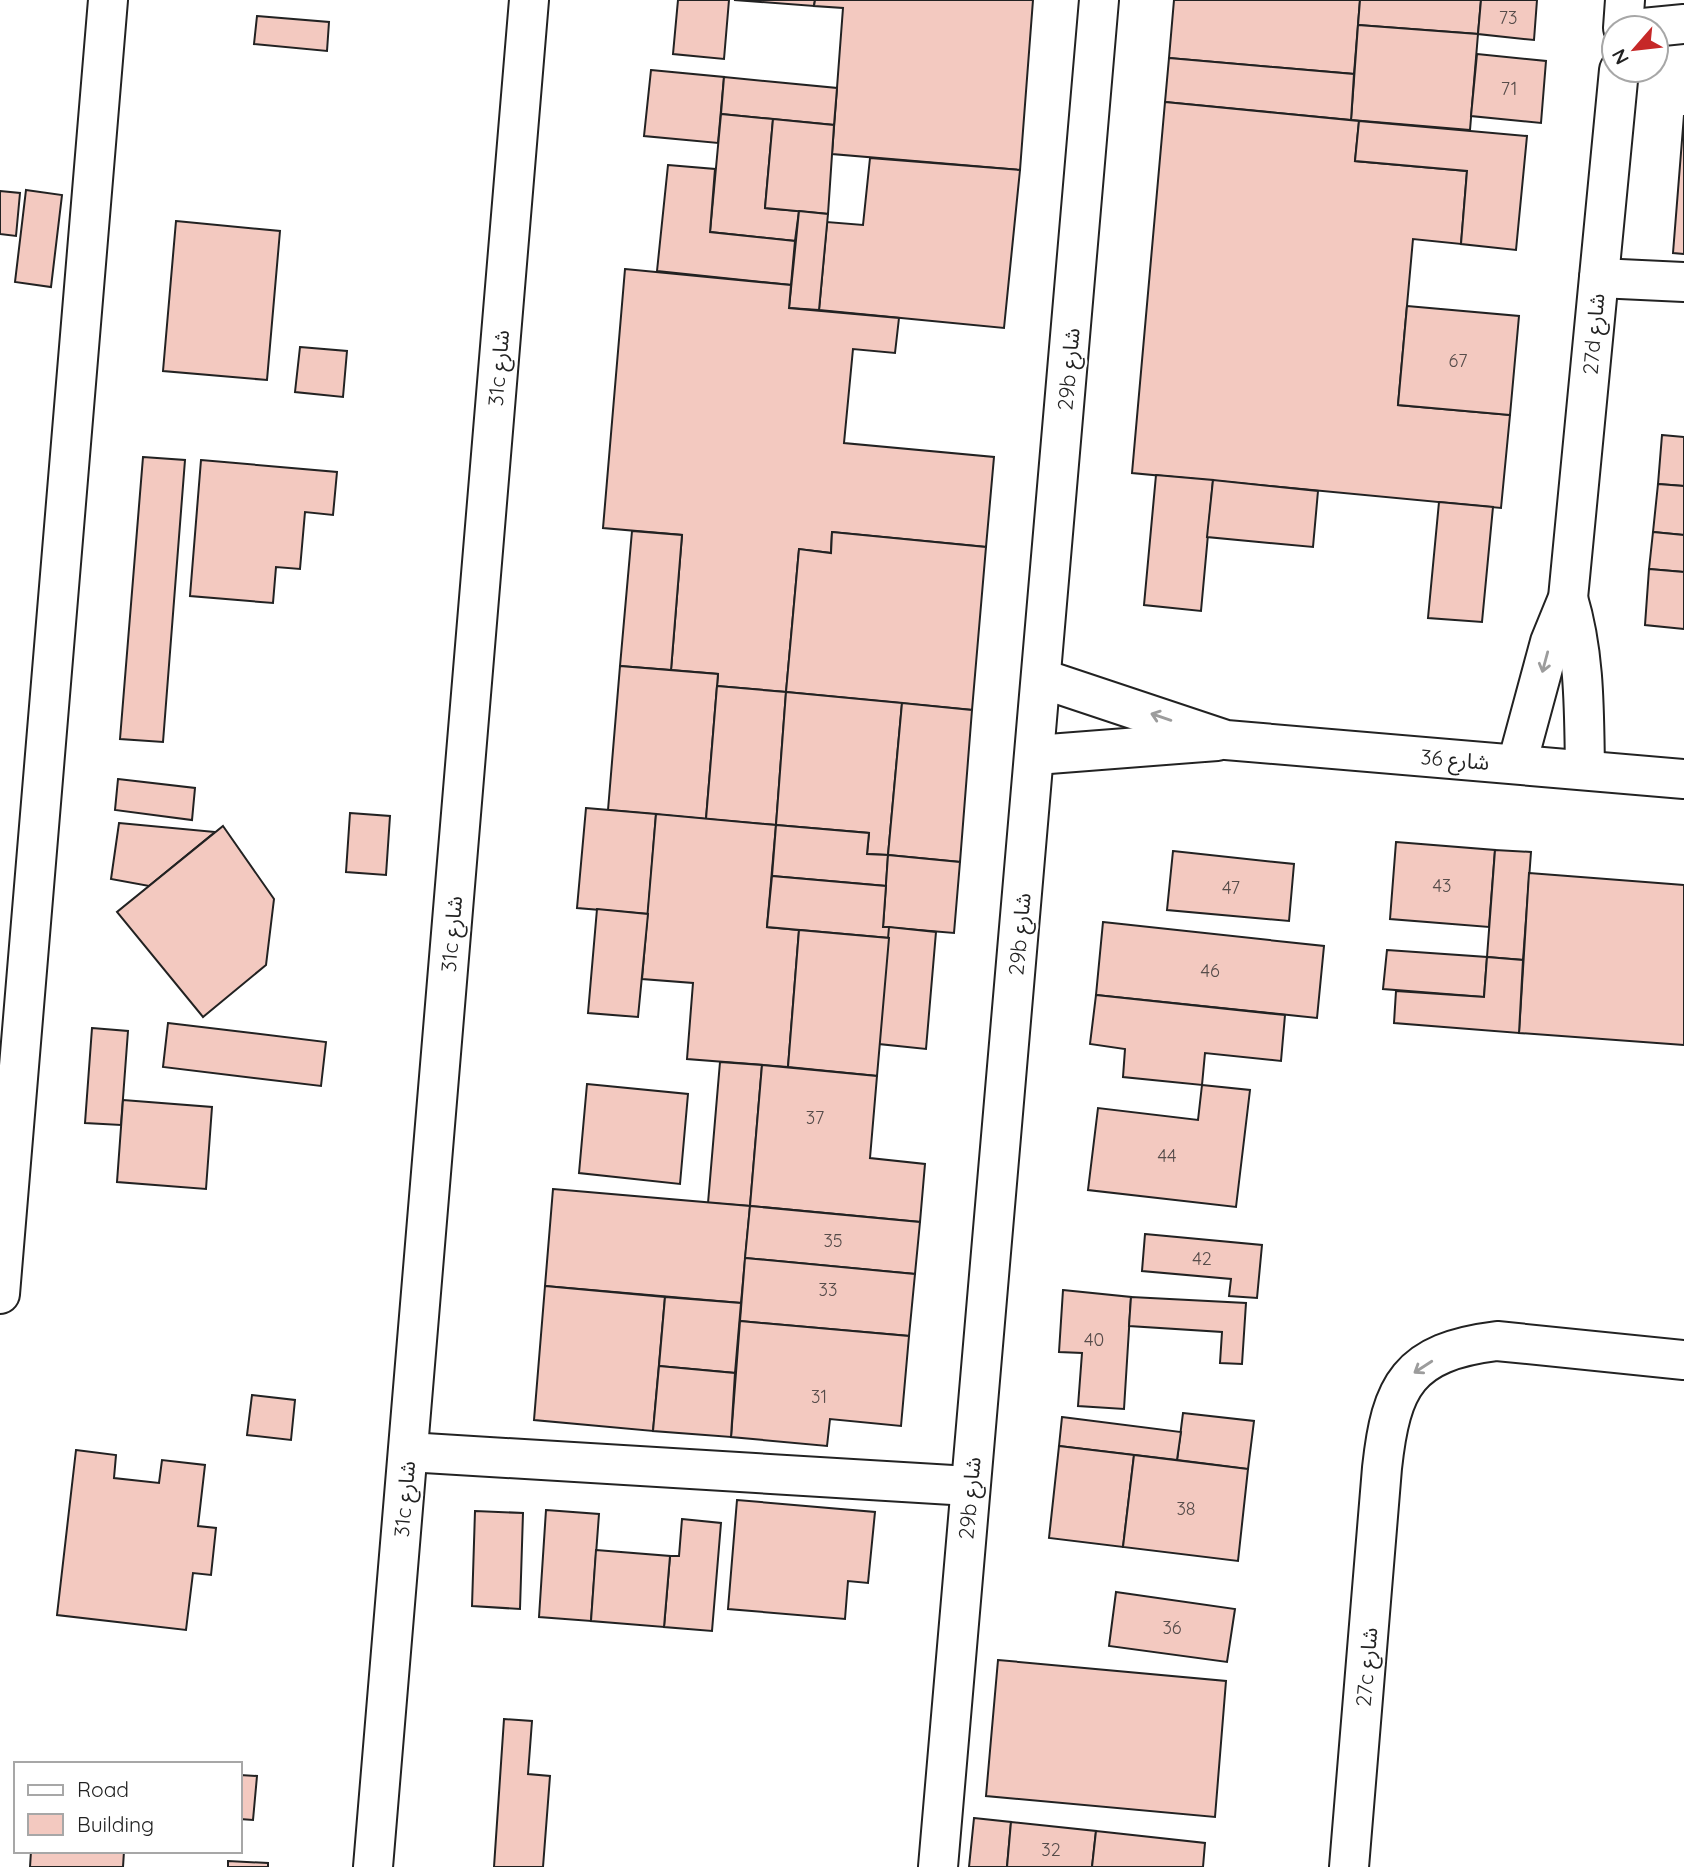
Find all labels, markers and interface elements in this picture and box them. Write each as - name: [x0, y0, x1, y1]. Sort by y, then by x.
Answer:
- house number: 73: [1499, 6, 1517, 29]
- north arrow: [1600, 14, 1670, 84]
- text: N: [1606, 45, 1634, 69]
- house number: 71: [1501, 77, 1517, 100]
- street label: 27d شارع: [1577, 292, 1612, 376]
- street label: 29b شارع: [1051, 327, 1088, 412]
- street label: 31c شارع: [482, 329, 517, 407]
- house number: 67: [1449, 349, 1467, 372]
- one-way arrow: [1538, 650, 1551, 673]
- one-way arrow: [1151, 710, 1173, 722]
- street label: شارع 36: [1419, 743, 1490, 778]
- house number: 43: [1433, 874, 1451, 897]
- house number: 47: [1222, 876, 1240, 899]
- street label: 29b شارع: [1002, 892, 1039, 977]
- street label: 31c شارع: [435, 895, 470, 973]
- house number: 46: [1200, 959, 1220, 982]
- house number: 37: [806, 1106, 824, 1129]
- house number: 44: [1158, 1144, 1176, 1167]
- house number: 35: [823, 1229, 843, 1252]
- house number: 42: [1192, 1247, 1212, 1270]
- house number: 33: [819, 1278, 837, 1301]
- house number: 40: [1084, 1328, 1104, 1351]
- one-way arrow: [1413, 1360, 1433, 1374]
- house number: 31: [811, 1385, 827, 1408]
- street label: 29b شارع: [952, 1456, 989, 1541]
- street label: 31c شارع: [388, 1460, 423, 1538]
- house number: 38: [1176, 1497, 1196, 1520]
- house number: 36: [1162, 1616, 1182, 1639]
- street label: 27c شارع: [1350, 1626, 1385, 1708]
- legend: [14, 1762, 242, 1853]
- text: Road: [77, 1776, 129, 1802]
- text: Building: [77, 1811, 154, 1837]
- house number: 32: [1041, 1838, 1061, 1861]

